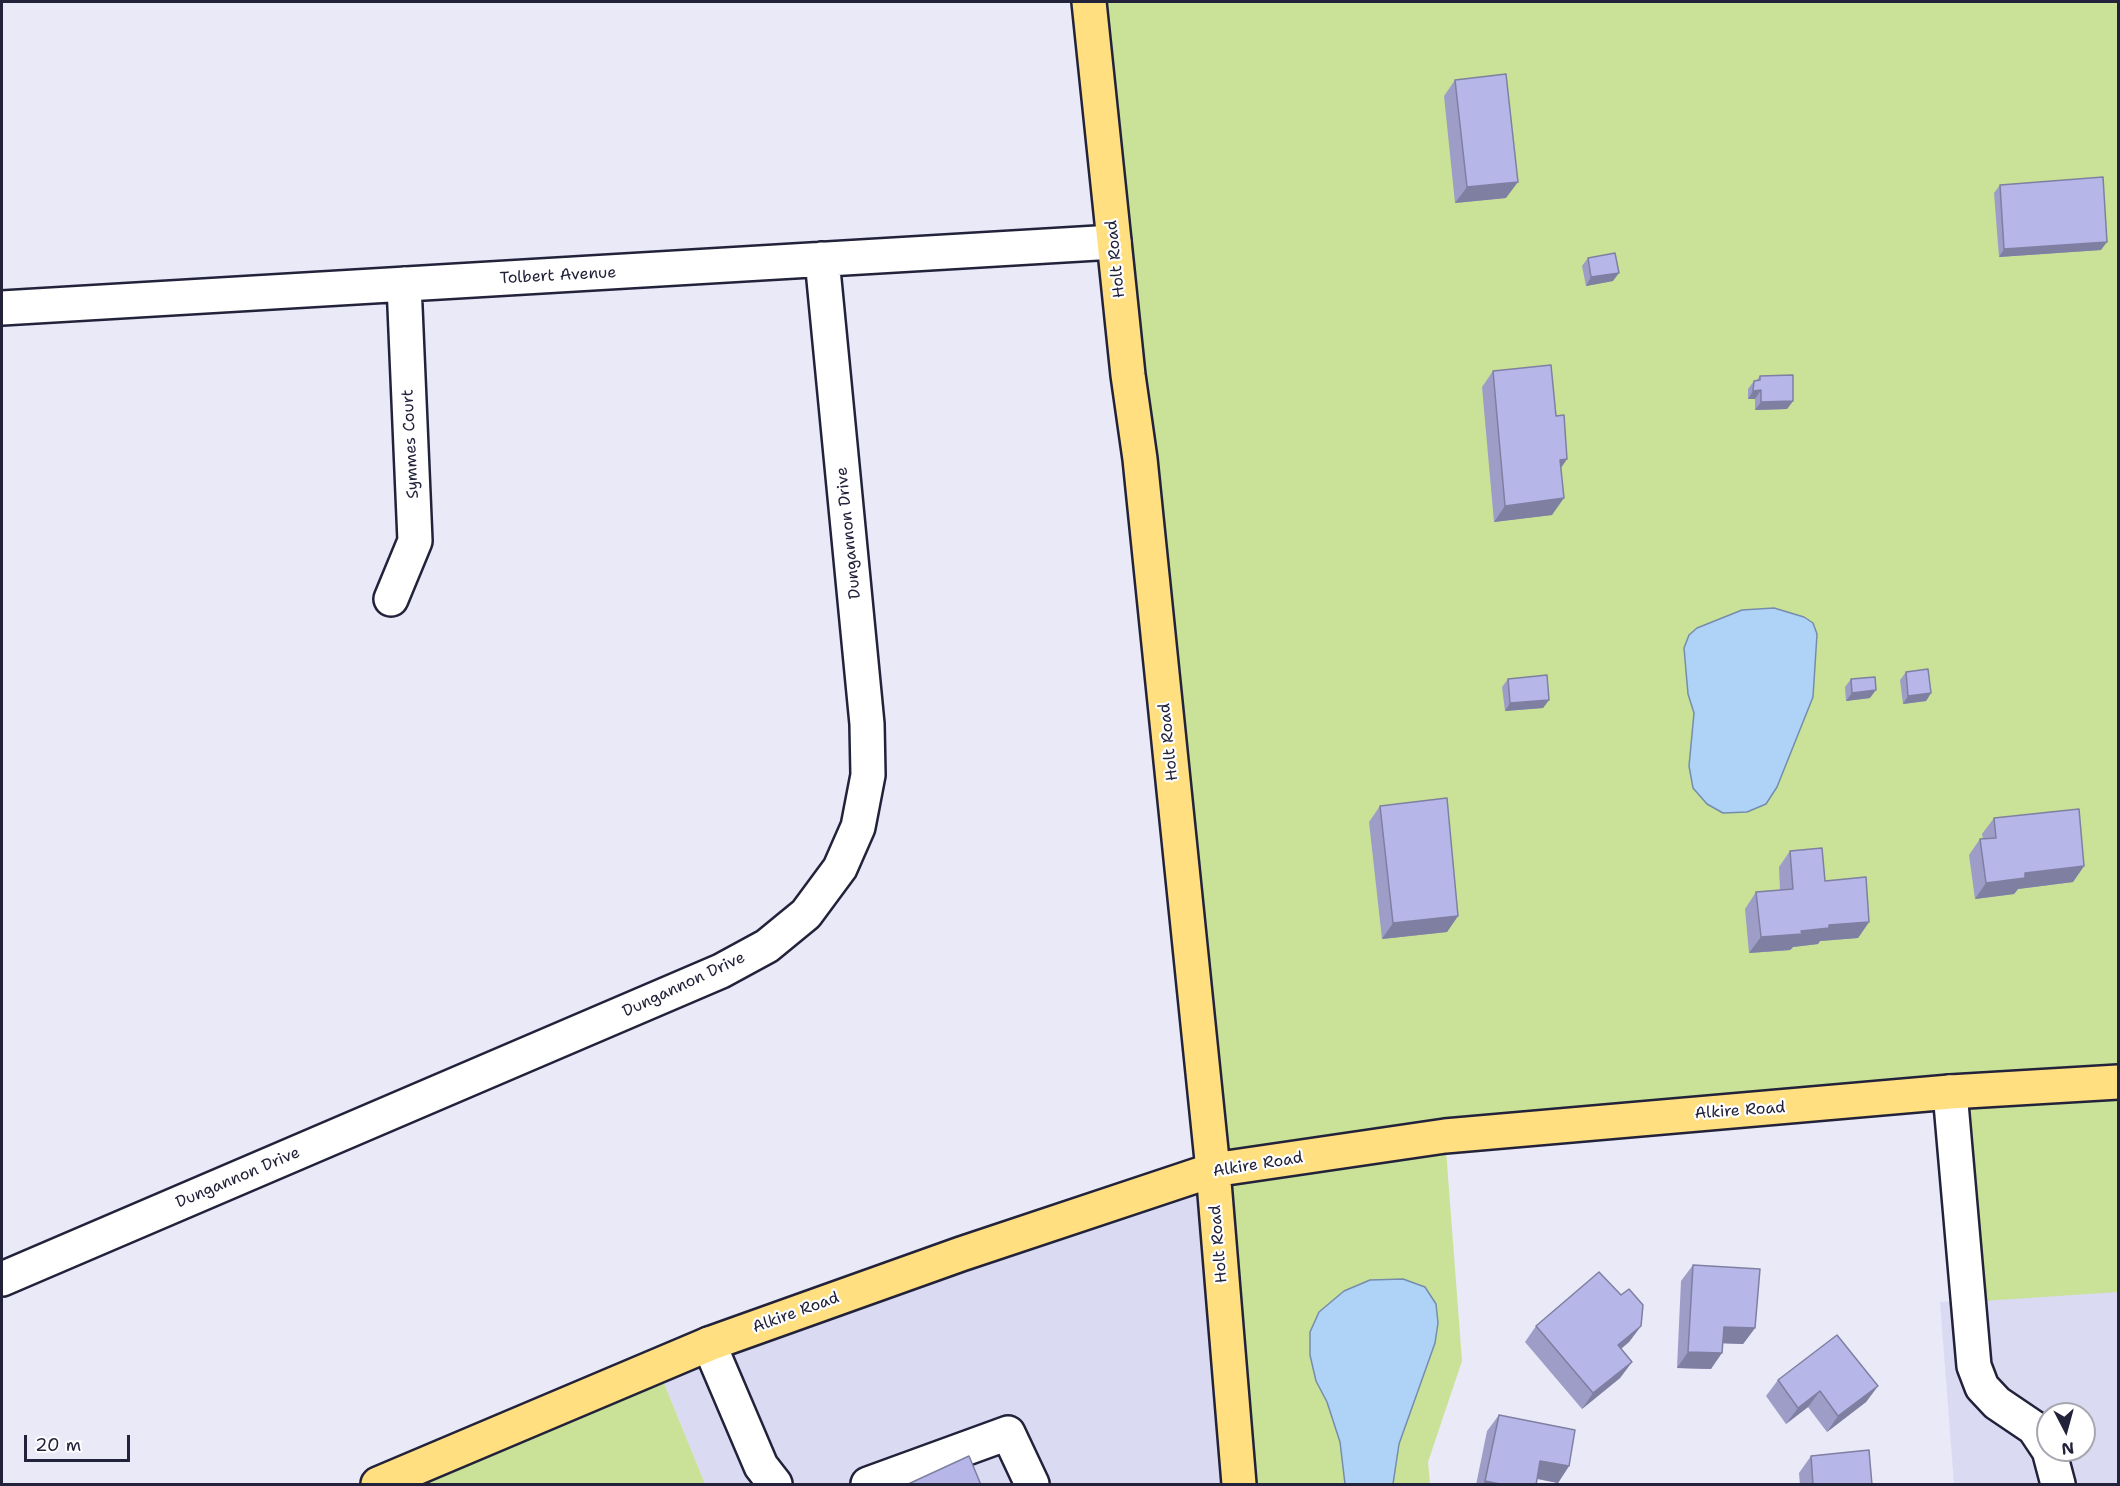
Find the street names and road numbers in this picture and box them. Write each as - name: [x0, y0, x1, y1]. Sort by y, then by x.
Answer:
- street label: Holt Road: [1102, 219, 1130, 299]
- street label: Tolbert Avenue: [499, 263, 617, 289]
- street label: Symmes Court: [399, 389, 423, 499]
- street label: Dungannon Drive: [833, 466, 865, 600]
- street label: Holt Road: [1155, 702, 1183, 782]
- street label: Dungannon Drive: [620, 948, 748, 1022]
- street label: Alkire Road: [1694, 1098, 1786, 1124]
- street label: Dungannon Drive: [173, 1143, 303, 1213]
- street label: Alkire Road: [1212, 1148, 1304, 1182]
- street label: Holt Road: [1206, 1204, 1232, 1284]
- street label: Alkire Road: [750, 1288, 842, 1338]

